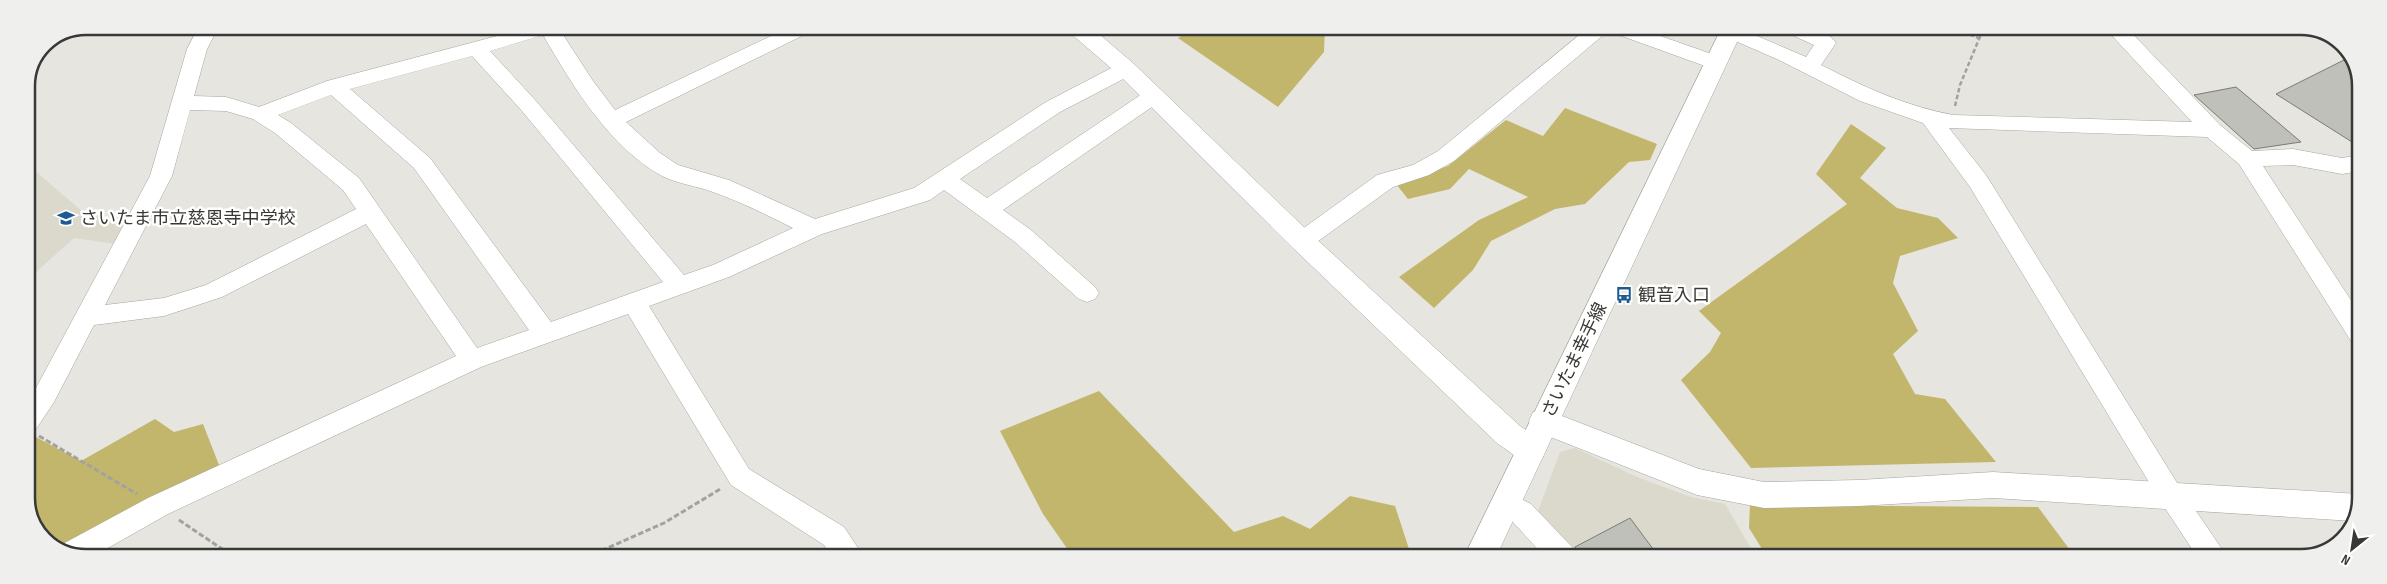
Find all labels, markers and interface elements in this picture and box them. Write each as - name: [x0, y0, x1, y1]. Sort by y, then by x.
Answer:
- school or university icon: さいたま市立慈恩寺中学校: [56, 208, 76, 228]
- place label: さいたま市立慈恩寺中学校: [80, 208, 295, 229]
- bus stop icon: 観音入口: [1614, 285, 1634, 305]
- place label: 観音入口: [1638, 285, 1710, 306]
- street label: さいたま幸手線: [1538, 299, 1611, 421]
- north arrow: [2327, 524, 2377, 574]
- text: N: [2338, 551, 2353, 569]

